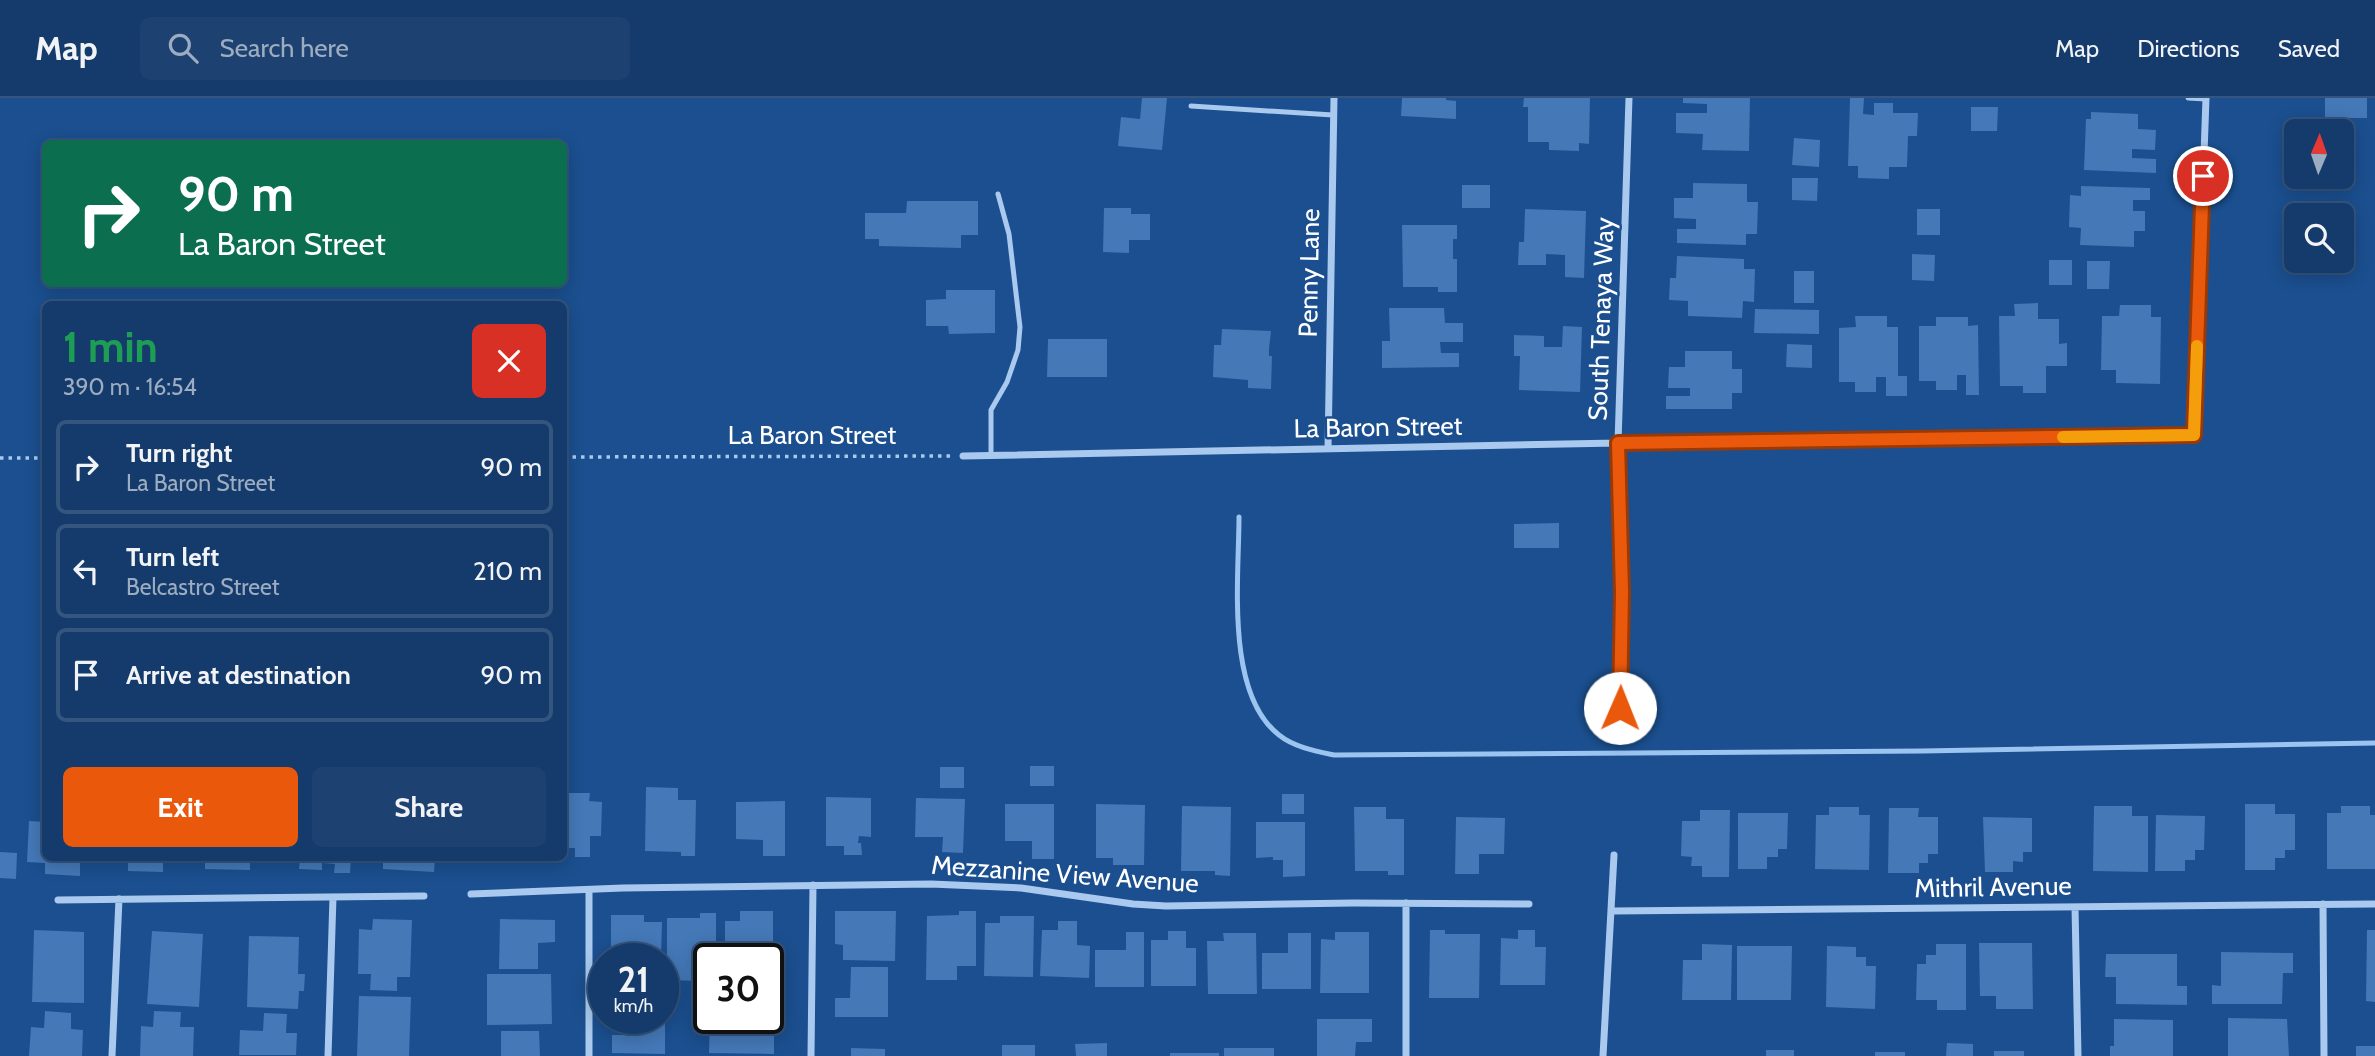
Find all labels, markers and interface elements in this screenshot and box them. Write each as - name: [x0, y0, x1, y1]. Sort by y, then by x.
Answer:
- search box: [140, 17, 630, 80]
- text: Map: [35, 28, 98, 68]
- icon: search: [164, 29, 202, 67]
- text: Search here: [220, 32, 349, 64]
- text: Map: [2055, 34, 2099, 63]
- text: Directions: [2137, 34, 2240, 63]
- text: Saved: [2278, 34, 2340, 63]
- north arrow: [2284, 119, 2354, 189]
- map controls: [2284, 119, 2354, 273]
- pin: [2173, 146, 2233, 206]
- icon: arrive: [2184, 157, 2222, 195]
- text: 90 m: [178, 164, 294, 223]
- icon: right: [63, 168, 154, 259]
- button: search: [2284, 203, 2354, 273]
- street label: Penny Lane: [1292, 208, 1326, 338]
- street label: South Tenaya Way: [1581, 217, 1621, 421]
- text: La Baron Street: [178, 224, 386, 263]
- text: 1 min: [63, 321, 158, 373]
- button: close: [472, 324, 546, 398]
- text: 390 m · 16:54: [63, 373, 197, 401]
- street label: La Baron Street: [1293, 410, 1463, 444]
- street label: La Baron Street: [728, 419, 897, 451]
- text: Turn right: [126, 437, 232, 469]
- icon: right: [67, 448, 105, 486]
- text: 90 m: [480, 451, 542, 483]
- text: La Baron Street: [126, 469, 275, 497]
- text: Turn left: [126, 541, 219, 573]
- icon: left: [67, 552, 105, 590]
- text: 210 m: [473, 555, 542, 587]
- text: Belcastro Street: [126, 573, 279, 601]
- icon: arrive: [67, 656, 105, 694]
- text: Arrive at destination: [126, 659, 351, 691]
- text: 90 m: [480, 659, 542, 691]
- position arrow: [1583, 671, 1657, 745]
- button: Exit: [63, 767, 298, 847]
- button: Share: [312, 767, 546, 847]
- street label: Mezzanine View Avenue: [930, 849, 1200, 899]
- street label: Mithril Avenue: [1914, 870, 2072, 904]
- speed limit sign: 30: [693, 943, 784, 1034]
- text: 21: [618, 958, 649, 1001]
- text: km/h: [614, 995, 653, 1017]

